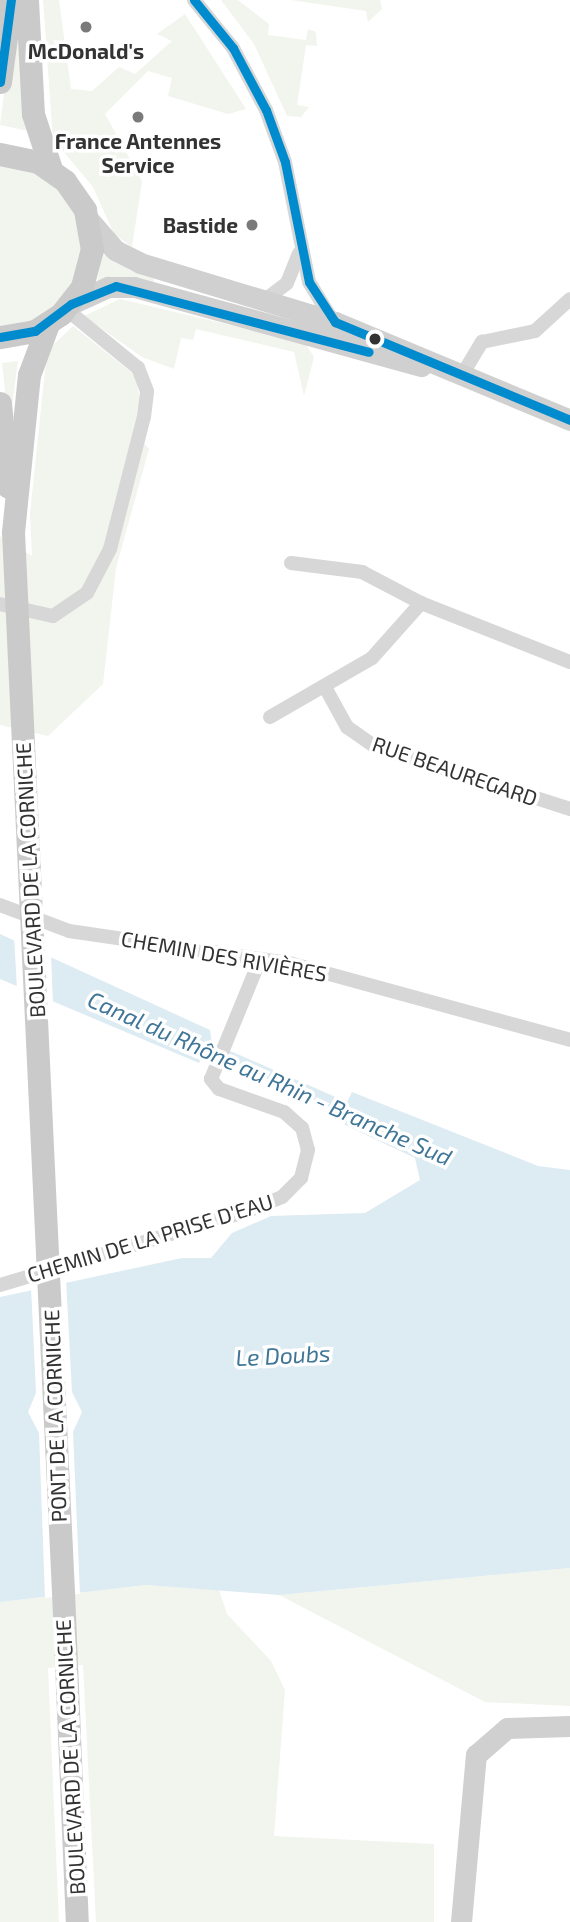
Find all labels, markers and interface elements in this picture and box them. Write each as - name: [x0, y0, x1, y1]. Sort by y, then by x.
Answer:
- marker: McDonald's: [78, 19, 94, 35]
- place label: McDonald's: [28, 38, 144, 64]
- marker: France Antennes Service: [130, 109, 146, 125]
- place label: France Antennes Service: [55, 128, 221, 178]
- place label: Bastide: [163, 212, 238, 238]
- marker: Bastide: [244, 217, 260, 233]
- unlabelled marker: [368, 332, 382, 346]
- street label: RUE BEAUREGARD: [369, 731, 541, 811]
- street label: BOULEVARD DE LA CORNICHE: [10, 741, 50, 1019]
- street label: CHEMIN DES RIVIÈRES: [119, 925, 329, 987]
- water label: Canal du Rhône au Rhin - Branche Sud: [84, 985, 456, 1171]
- street label: CHEMIN DE LA PRISE D'EAU: [24, 1188, 276, 1288]
- street label: PONT DE LA CORNICHE: [39, 1309, 71, 1523]
- water label: Le Doubs: [235, 1339, 331, 1371]
- street label: BOULEVARD DE LA CORNICHE: [50, 1618, 90, 1896]

